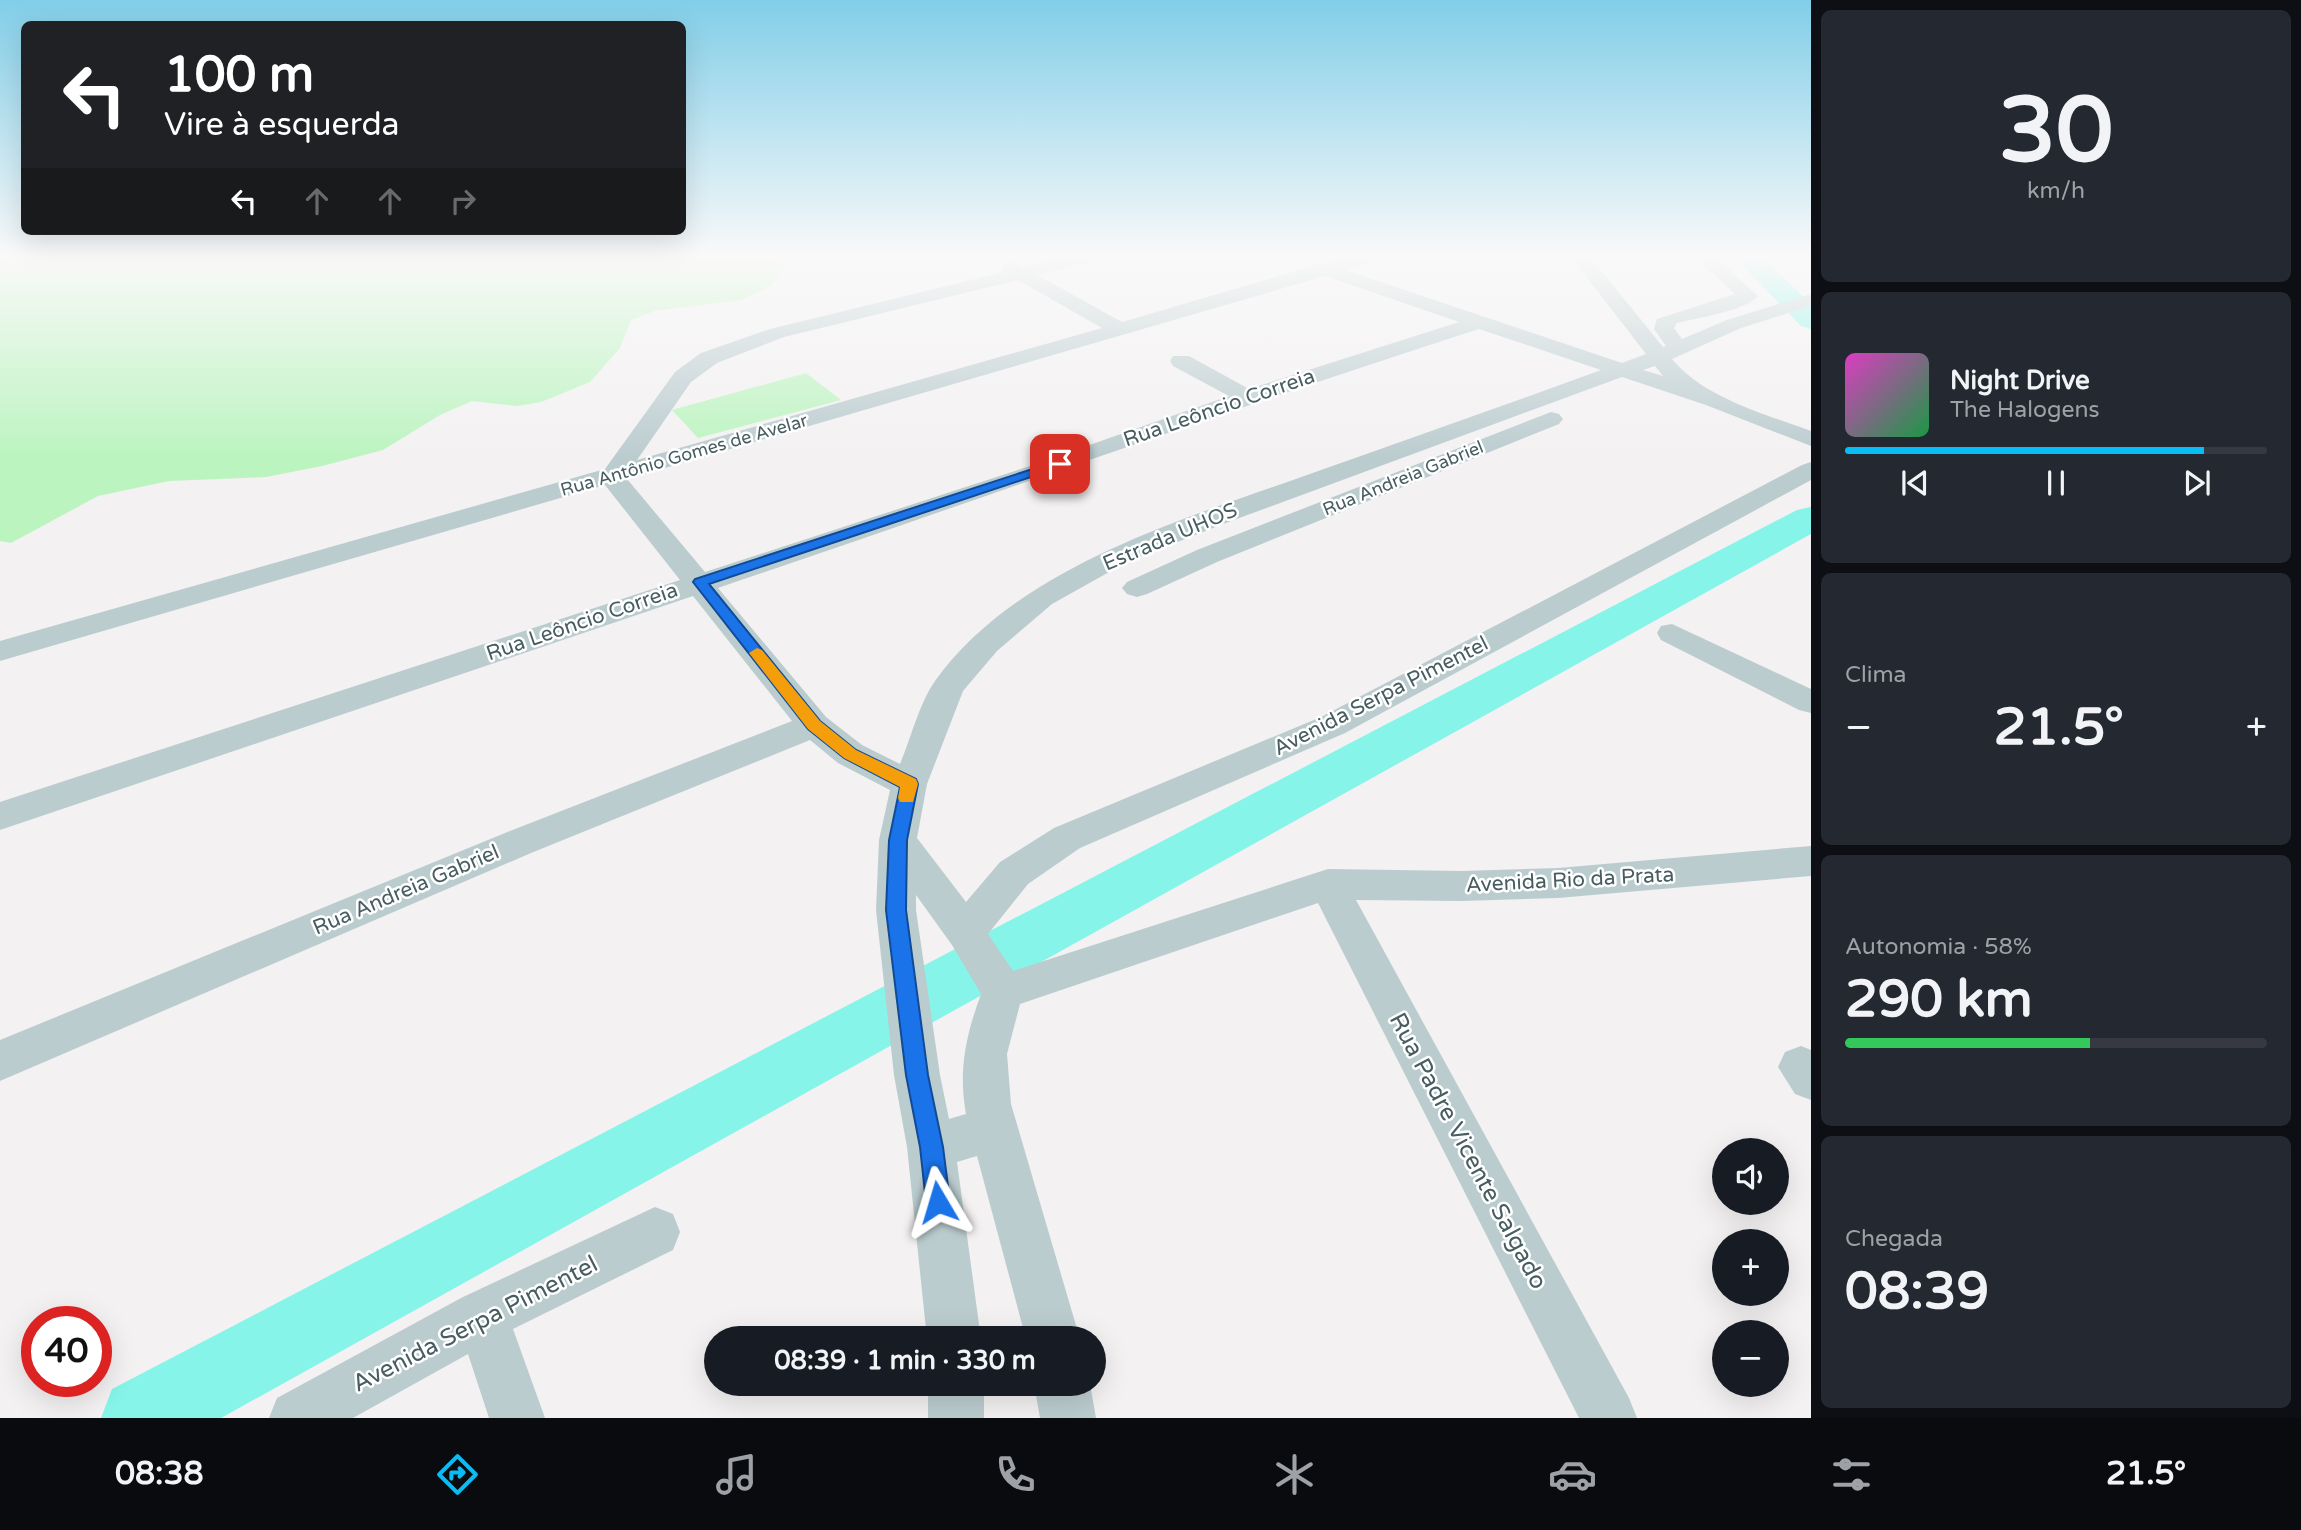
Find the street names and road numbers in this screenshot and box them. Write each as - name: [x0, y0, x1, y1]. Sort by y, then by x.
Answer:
- street label: Rua Leôncio Correia: [1120, 363, 1318, 453]
- street label: Rua Antônio Gomes de Avelar: [558, 409, 810, 501]
- street label: Rua Andreia Gabriel: [1319, 436, 1487, 520]
- street label: Estrada UHOS: [1099, 497, 1241, 577]
- street label: Rua Leôncio Correia: [483, 577, 681, 667]
- street label: Avenida Serpa Pimentel: [1269, 631, 1493, 761]
- street label: Rua Andreia Gabriel: [309, 839, 503, 941]
- street label: Avenida Rio da Prata: [1465, 862, 1675, 898]
- street label: Rua Padre Vicente Salgado: [1383, 1008, 1553, 1294]
- street label: Avenida Serpa Pimentel: [347, 1249, 603, 1399]

